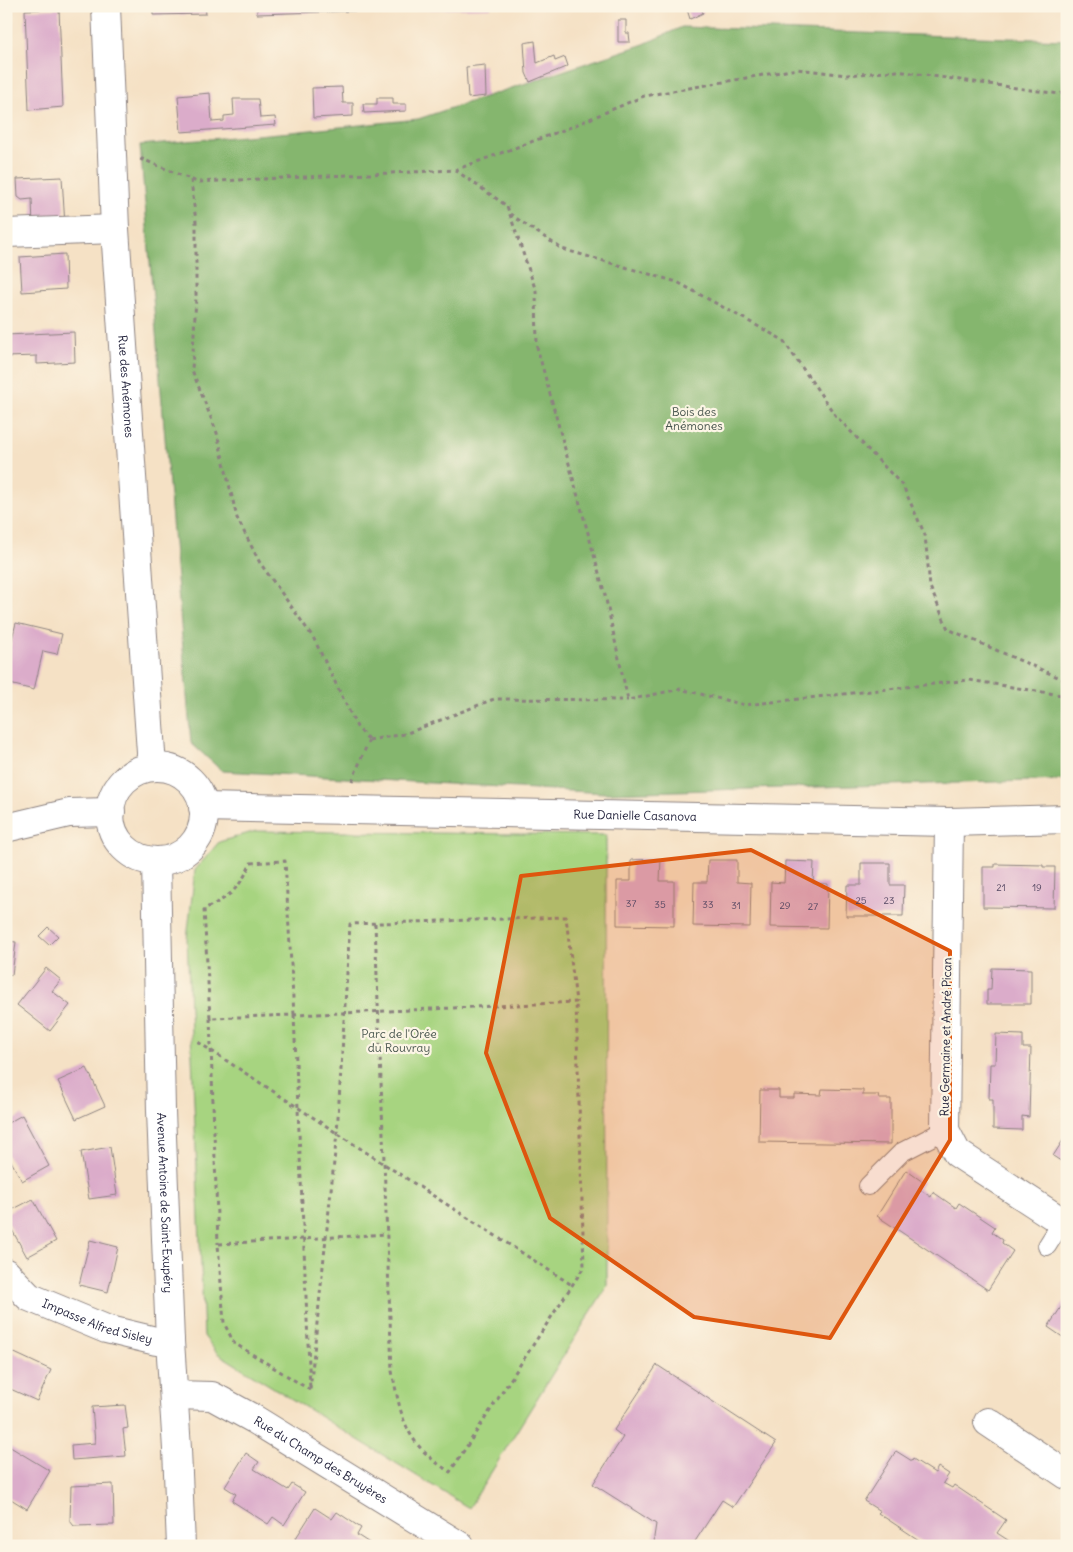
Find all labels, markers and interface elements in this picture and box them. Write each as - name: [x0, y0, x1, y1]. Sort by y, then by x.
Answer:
- street label: Rue des Anémones: [115, 335, 137, 438]
- park label: Bois des Anémones: [665, 404, 723, 433]
- street label: Rue Danielle Casanova: [573, 806, 697, 824]
- house number: 21: [996, 881, 1006, 894]
- house number: 19: [1032, 881, 1042, 894]
- house number: 25: [855, 894, 867, 907]
- house number: 23: [883, 894, 895, 907]
- house number: 37: [626, 897, 636, 910]
- house number: 35: [654, 898, 666, 911]
- house number: 33: [702, 898, 714, 911]
- house number: 31: [731, 899, 741, 912]
- house number: 29: [779, 899, 791, 912]
- house number: 27: [808, 900, 818, 913]
- street label: Rue Germaine et André Pican: [937, 957, 954, 1117]
- park label: Parc de l'Orée du Rouvray: [361, 1026, 437, 1055]
- street label: Avenue Antoine de Saint-Exupéry: [154, 1112, 176, 1293]
- street label: Impasse Alfred Sisley: [40, 1295, 154, 1347]
- street label: Rue du Champ des Bruyères: [251, 1413, 390, 1506]

